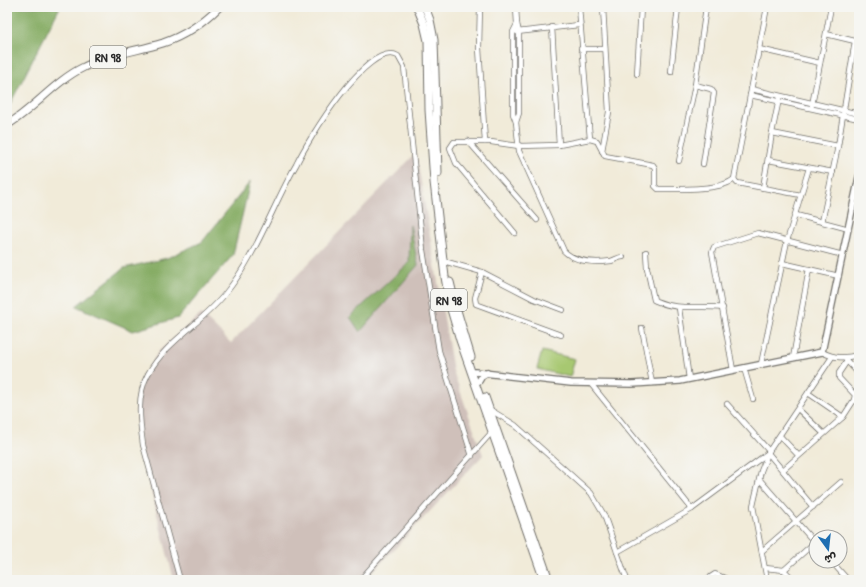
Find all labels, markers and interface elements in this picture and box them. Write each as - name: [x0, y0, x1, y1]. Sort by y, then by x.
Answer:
- road number: RN 98: [90, 46, 126, 68]
- road number: RN 98: [431, 289, 467, 311]
- north arrow: [808, 529, 848, 569]
- text: ش: [823, 550, 838, 567]

